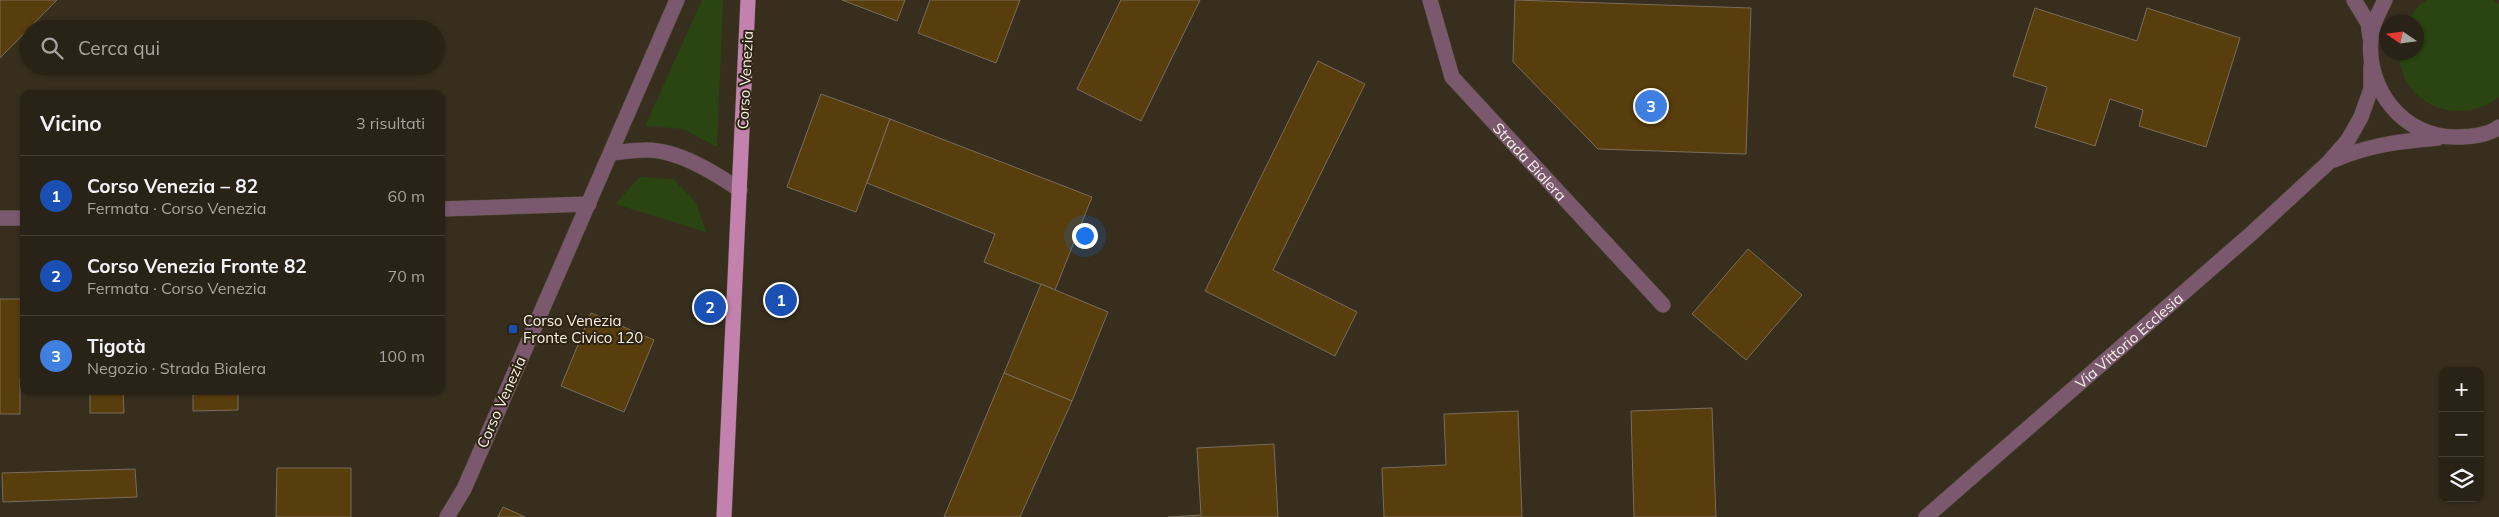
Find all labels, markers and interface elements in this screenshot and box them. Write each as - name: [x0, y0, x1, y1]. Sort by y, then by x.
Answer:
- north arrow: [2379, 15, 2424, 60]
- search box: [20, 20, 445, 75]
- street label: Corso Venezia: [733, 30, 757, 130]
- icon: search: [38, 34, 66, 62]
- text: Cerca qui: [78, 36, 160, 60]
- pin: 3: [1635, 87, 1667, 125]
- text: Vicino: [40, 110, 102, 136]
- text: 3 risultati: [356, 113, 425, 133]
- street label: Strada Bialera: [1489, 118, 1571, 204]
- text: Corso Venezia – 82: [87, 174, 258, 198]
- text: 1: [51, 186, 61, 206]
- text: 60 m: [388, 186, 425, 206]
- text: Fermata · Corso Venezia: [87, 198, 266, 218]
- your location: [1072, 223, 1098, 249]
- text: Corso Venezia Fronte 82: [87, 254, 307, 278]
- text: 2: [51, 266, 61, 286]
- text: 70 m: [388, 266, 425, 286]
- text: Fermata · Corso Venezia: [87, 278, 266, 298]
- pin: 1: [765, 281, 797, 319]
- pin: 2: [694, 288, 726, 326]
- street label: Via Vittorio Ecclesia: [2071, 288, 2187, 392]
- place label: Corso Venezia Fronte Civico 120: [523, 311, 643, 347]
- marker: Corso Venezia Fronte Civico 120: [507, 323, 519, 335]
- text: Tigotà: [87, 334, 146, 358]
- text: 3: [51, 346, 61, 366]
- text: 100 m: [378, 346, 425, 366]
- street label: Corso Venezia: [472, 353, 530, 451]
- text: Negozio · Strada Bialera: [87, 358, 266, 378]
- map controls: [2439, 367, 2484, 502]
- button: +: [2439, 367, 2484, 412]
- button: −: [2439, 412, 2484, 457]
- button: layers: [2439, 457, 2484, 502]

